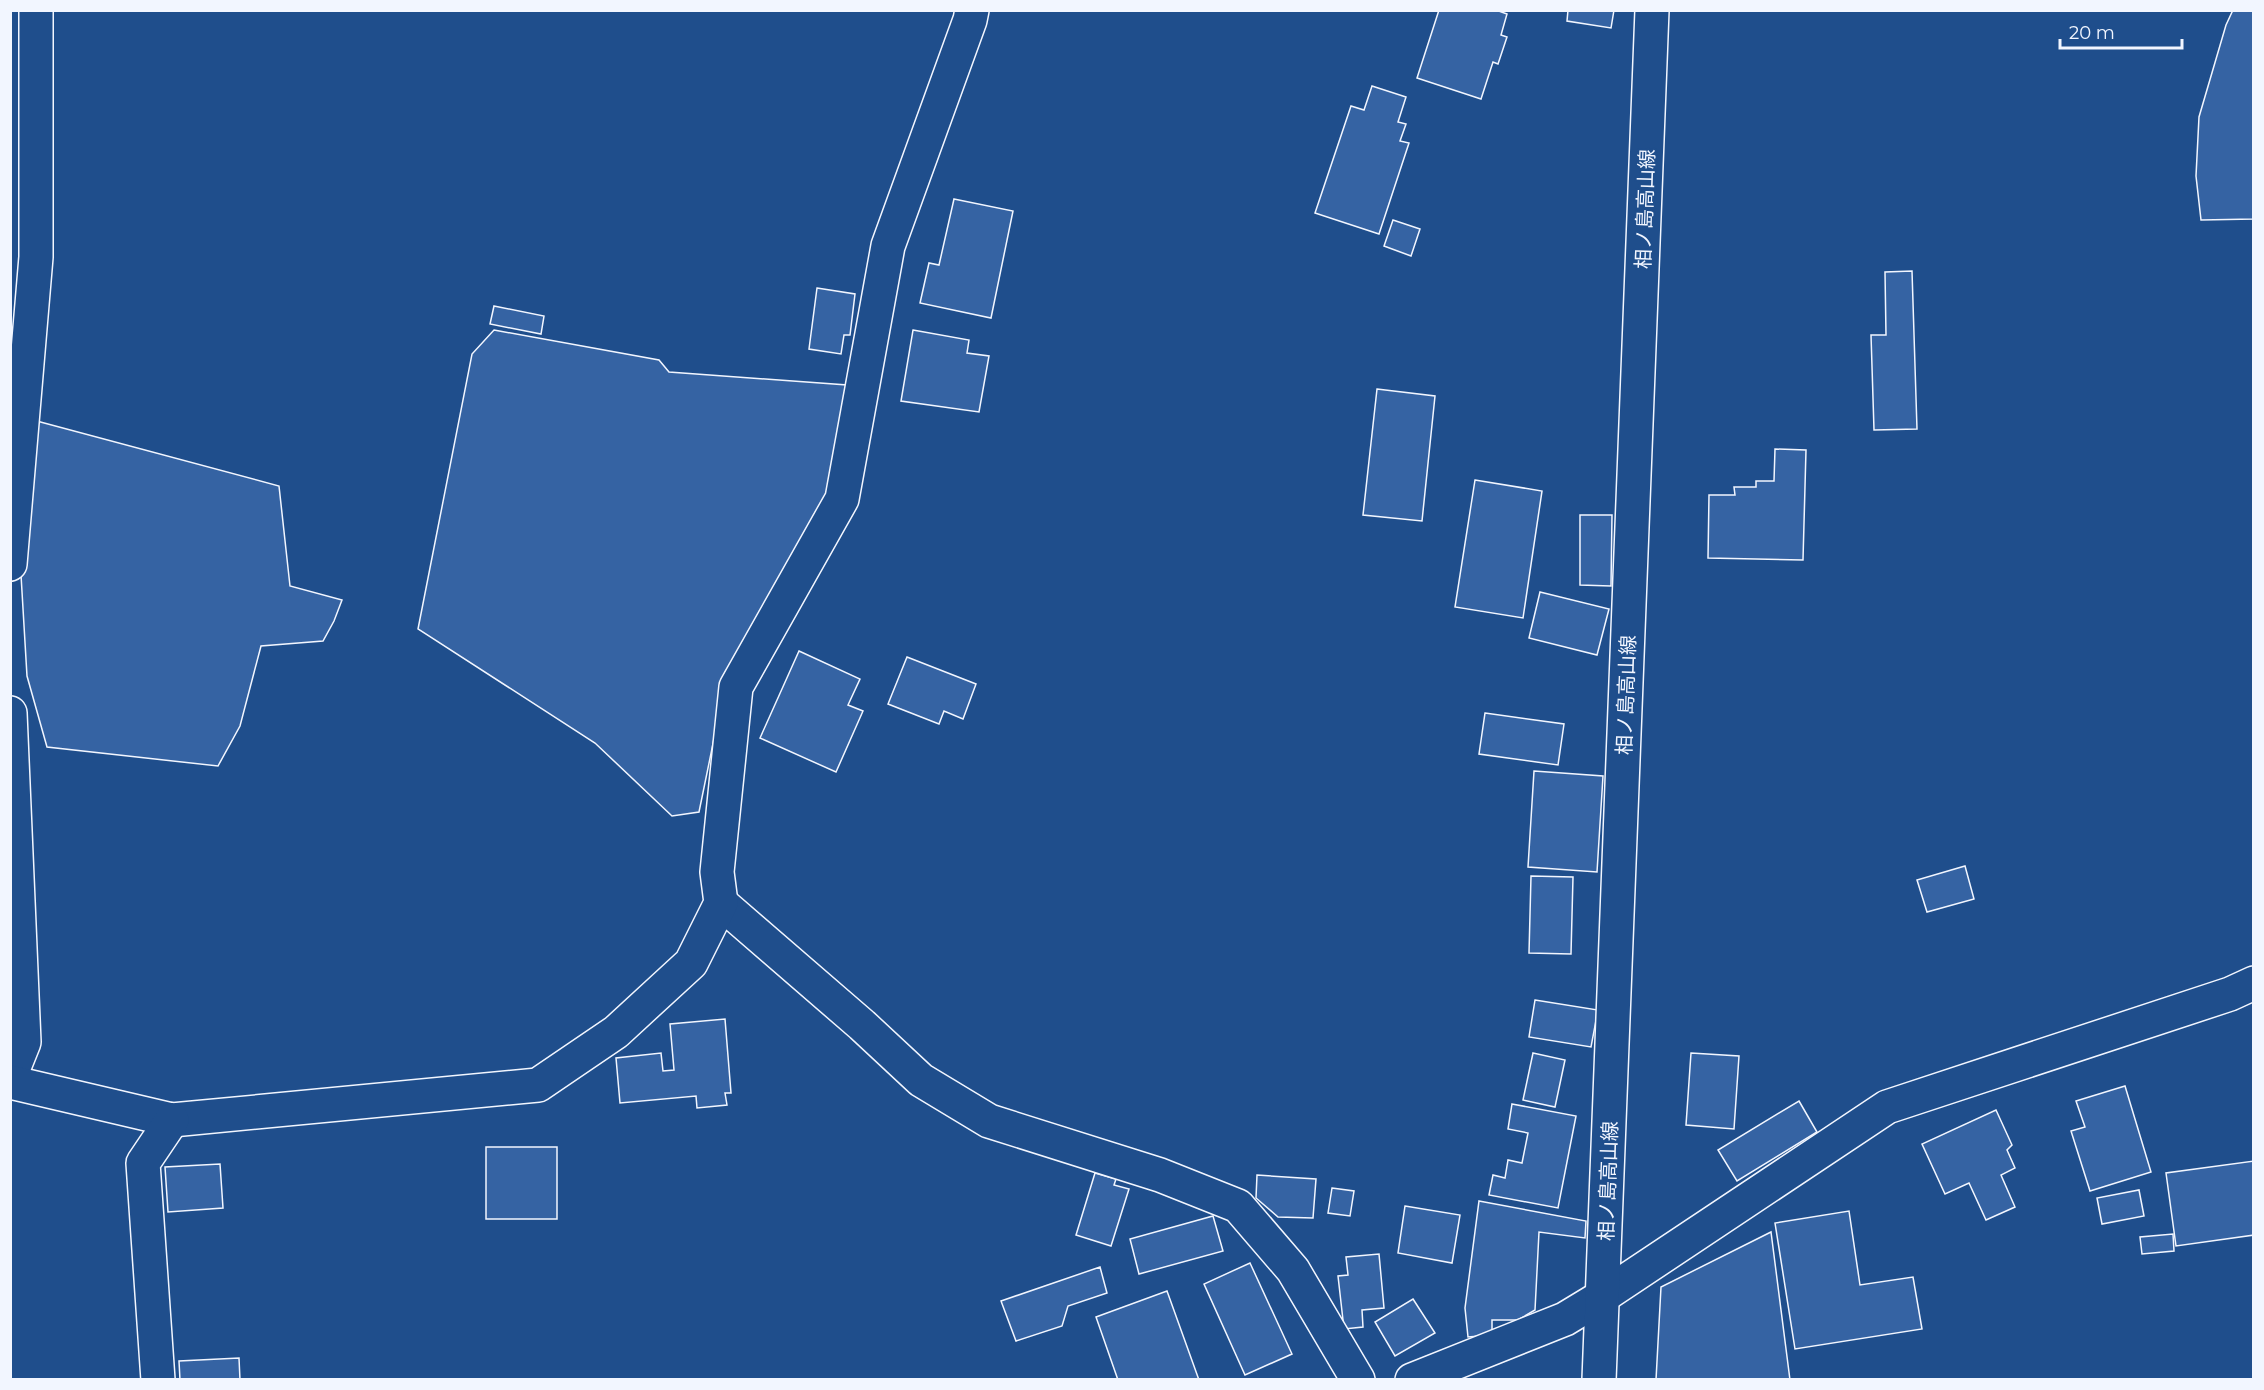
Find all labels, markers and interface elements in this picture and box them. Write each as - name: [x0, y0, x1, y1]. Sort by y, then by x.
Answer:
- scale bar: [2060, 12, 2182, 50]
- text: 20 m: [2069, 22, 2115, 44]
- street label: 相ノ島高山線: [1631, 149, 1659, 269]
- street label: 相ノ島高山線: [1612, 635, 1640, 755]
- street label: 相ノ島高山線: [1594, 1121, 1622, 1241]

